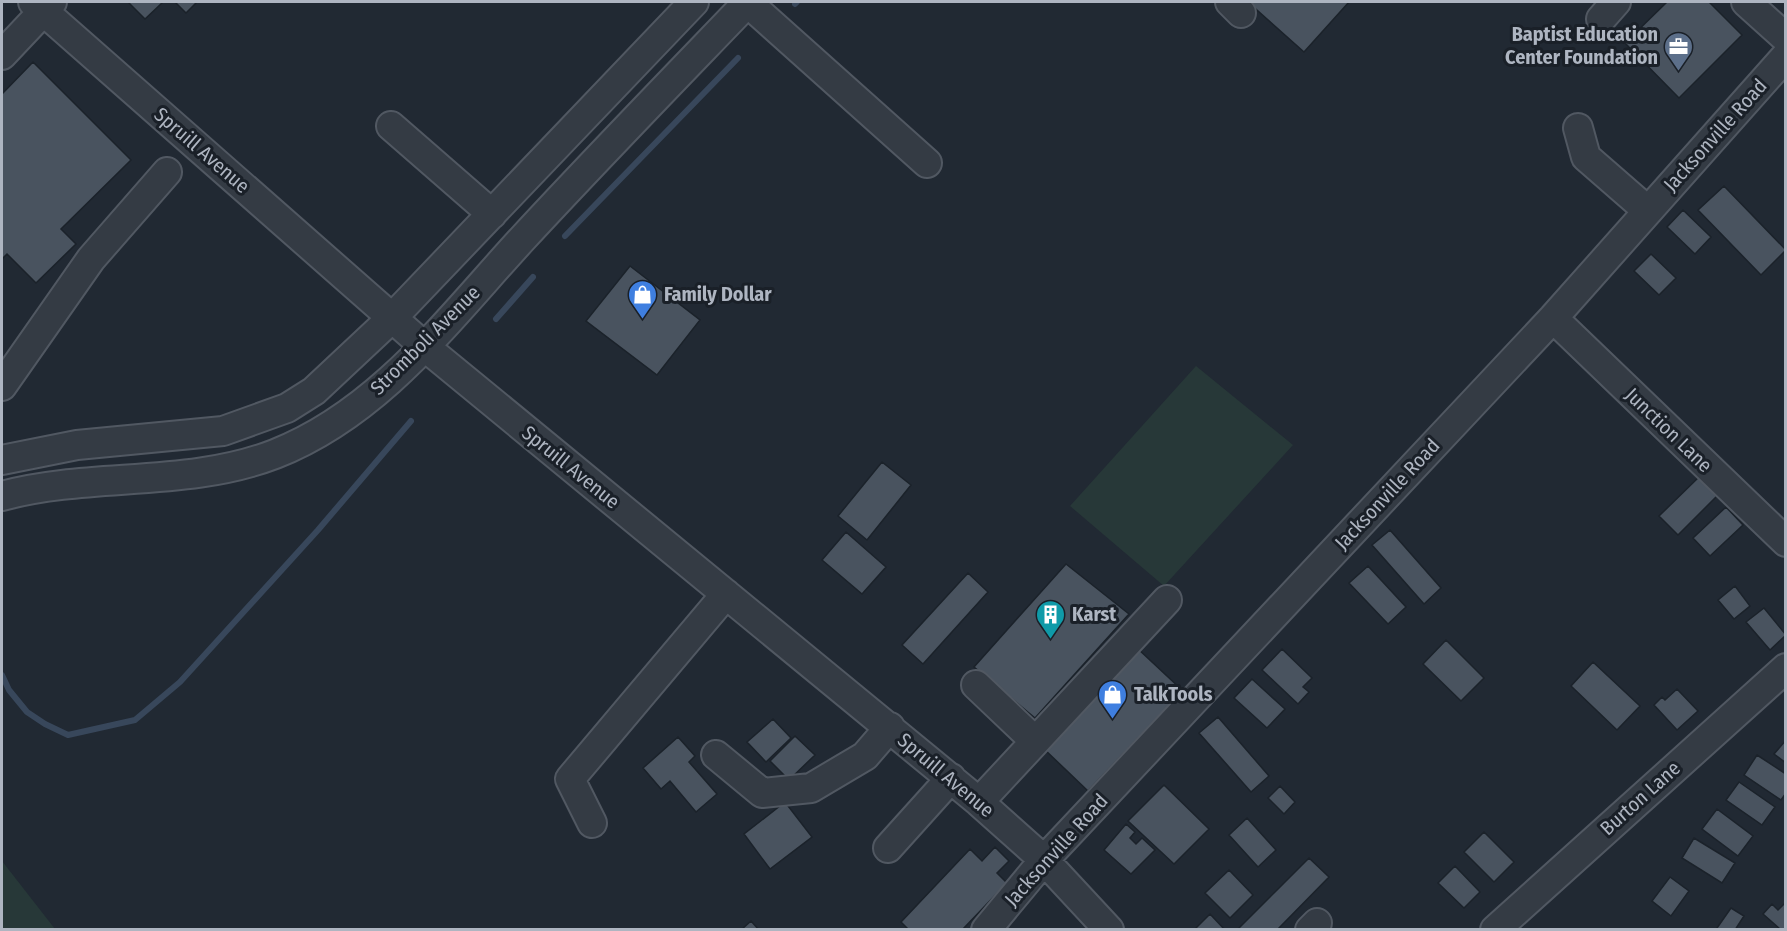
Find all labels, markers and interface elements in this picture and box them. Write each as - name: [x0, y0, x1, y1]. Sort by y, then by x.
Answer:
- place label: Baptist Education Center Foundation: [1505, 22, 1658, 69]
- office icon: Baptist Education Center Foundation: [1663, 30, 1695, 72]
- street label: Jacksonville Road: [1658, 74, 1772, 196]
- street label: Spruill Avenue: [149, 102, 255, 198]
- shop icon: Family Dollar: [627, 278, 659, 320]
- street label: Stromboli Avenue: [365, 280, 485, 400]
- place label: Family Dollar: [664, 282, 772, 306]
- street label: Junction Lane: [1621, 383, 1717, 477]
- street label: Spruill Avenue: [517, 420, 625, 514]
- street label: Jacksonville Road: [1329, 434, 1445, 554]
- building icon: Karst: [1035, 598, 1067, 640]
- place label: Karst: [1072, 602, 1117, 626]
- shop icon: TalkTools: [1097, 678, 1129, 720]
- place label: TalkTools: [1134, 682, 1213, 706]
- street label: Spruill Avenue: [893, 728, 999, 822]
- street label: Burton Lane: [1595, 756, 1685, 840]
- street label: Jacksonville Road: [999, 789, 1113, 911]

